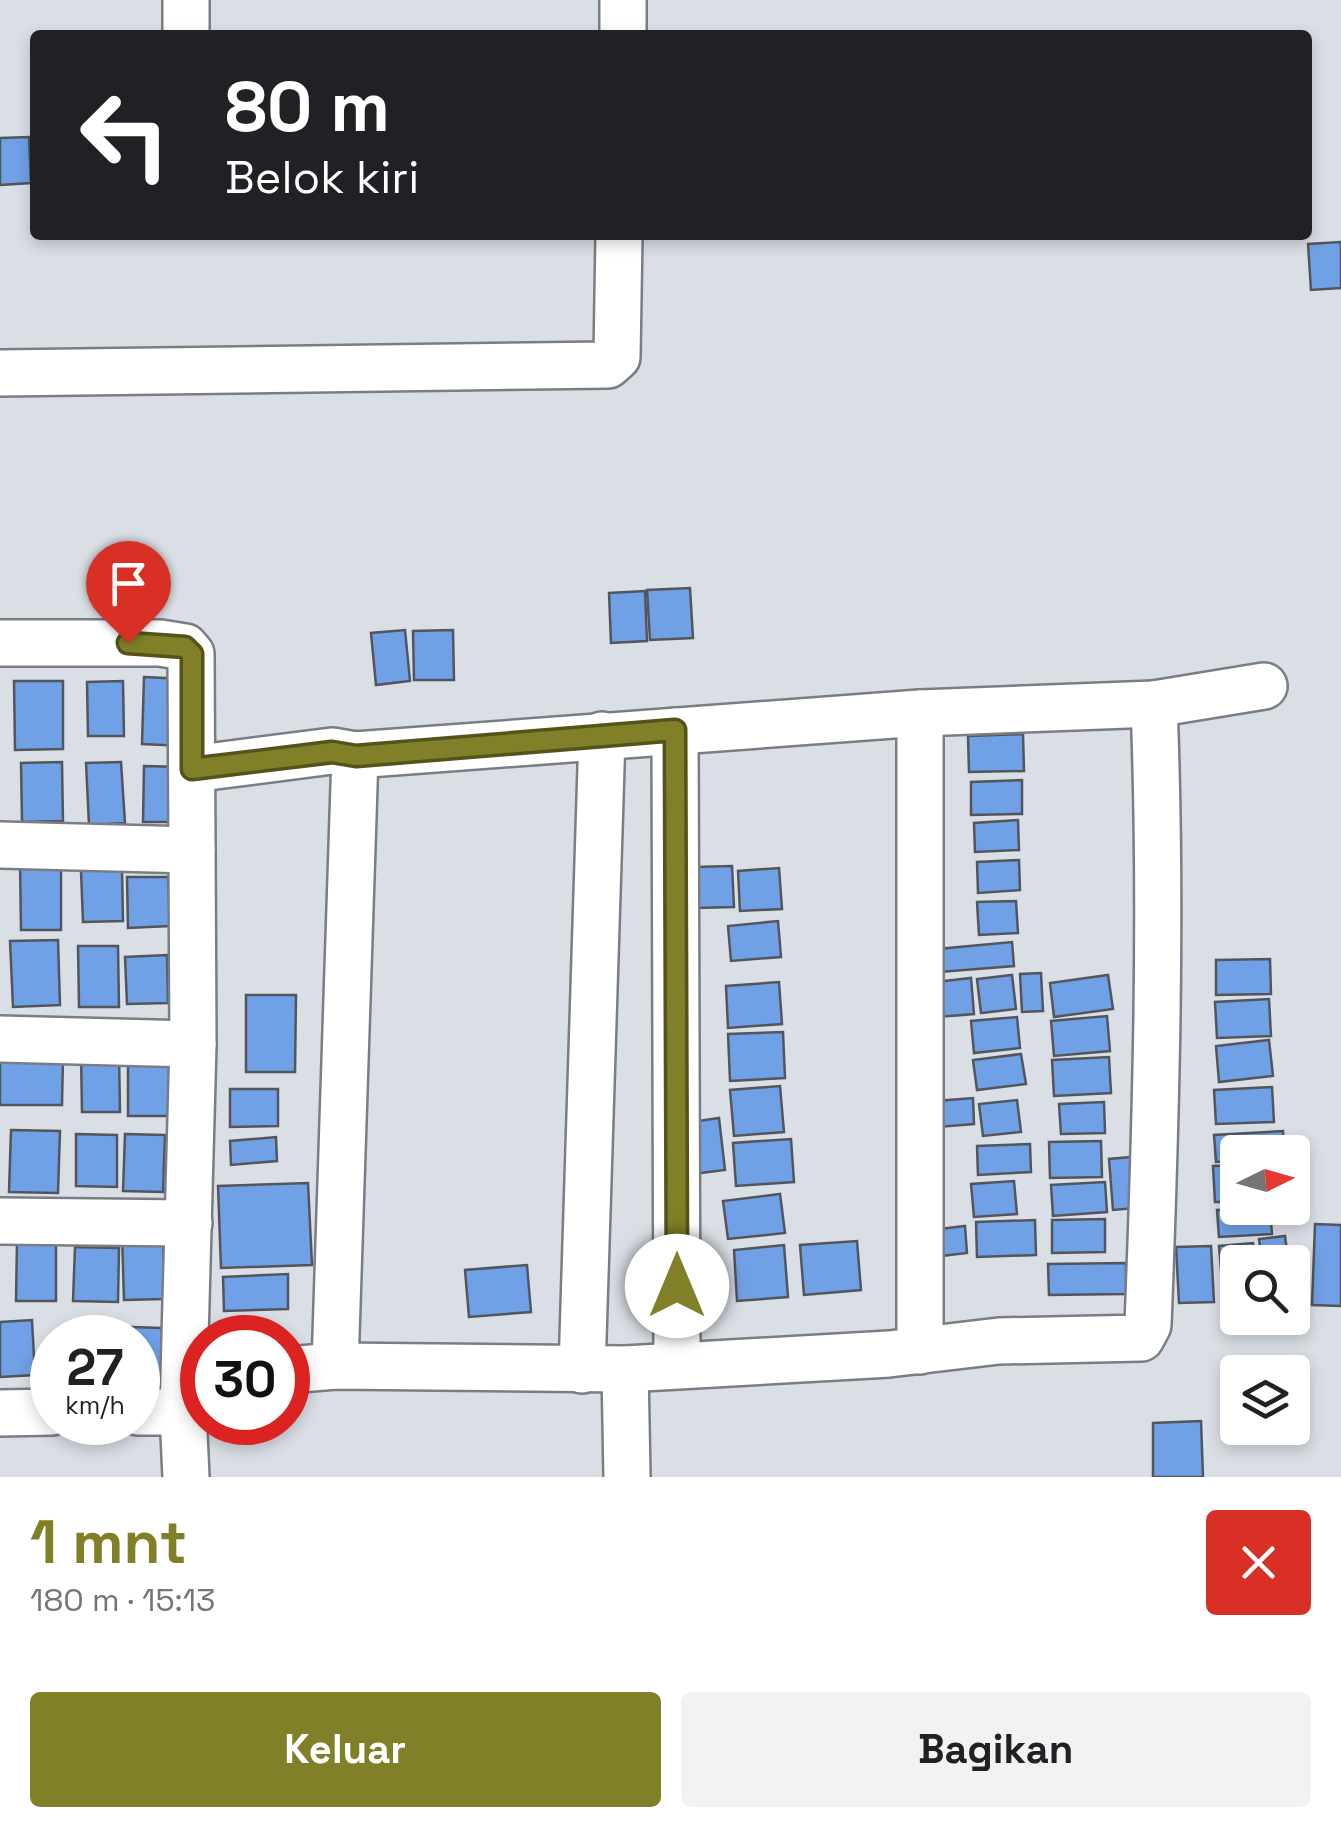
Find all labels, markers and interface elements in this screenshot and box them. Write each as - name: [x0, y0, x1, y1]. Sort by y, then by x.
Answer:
- text: 80 m: [225, 62, 390, 151]
- icon: left: [60, 70, 190, 200]
- text: Belok kiri: [225, 149, 419, 206]
- pin: [86, 541, 171, 644]
- icon: arrive: [101, 556, 156, 611]
- north arrow: [1220, 1135, 1310, 1225]
- map controls: [1220, 1135, 1310, 1445]
- position arrow: [625, 1234, 729, 1338]
- button: search: [1220, 1245, 1310, 1335]
- speed limit sign: 30: [180, 1315, 310, 1445]
- text: 27: [67, 1336, 123, 1400]
- button: layers: [1220, 1355, 1310, 1445]
- text: km/h: [65, 1389, 125, 1421]
- text: 1 mnt: [30, 1504, 187, 1581]
- button: close: [1206, 1510, 1311, 1615]
- text: 180 m · 15:13: [30, 1580, 215, 1620]
- button: Keluar: [30, 1692, 661, 1807]
- button: Bagikan: [681, 1692, 1311, 1807]

